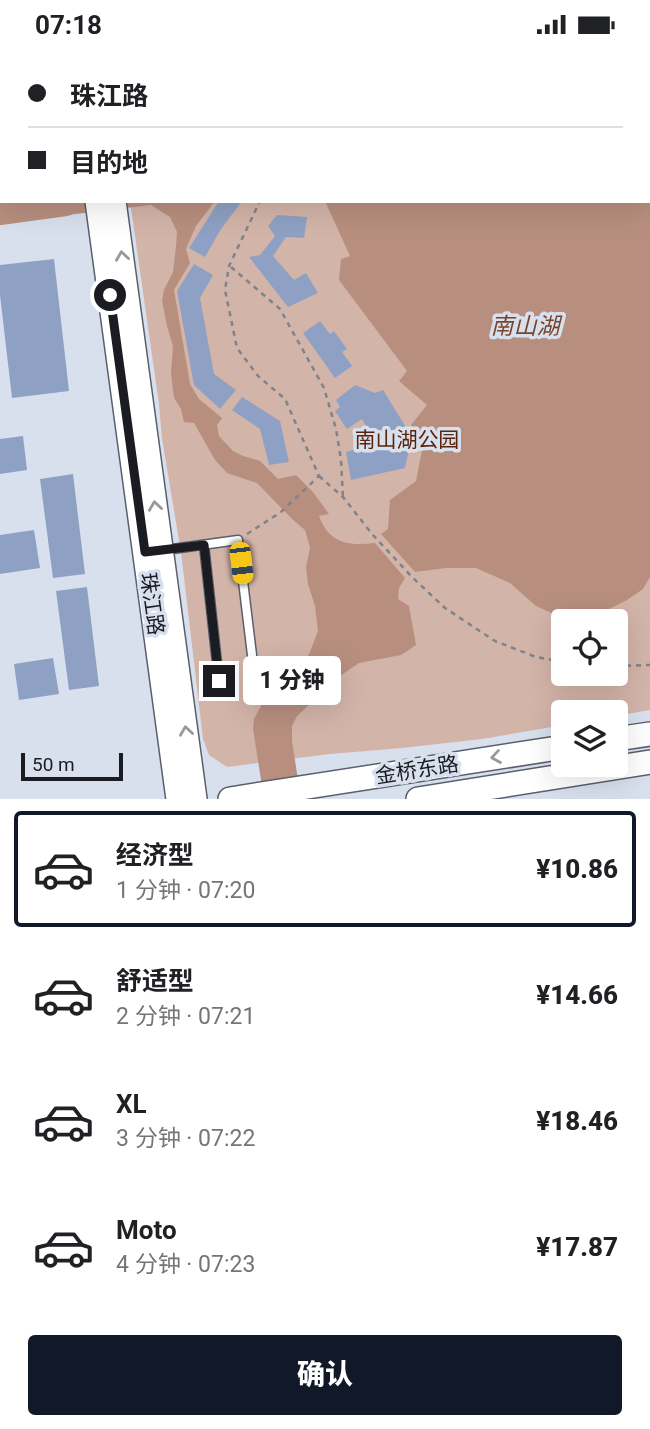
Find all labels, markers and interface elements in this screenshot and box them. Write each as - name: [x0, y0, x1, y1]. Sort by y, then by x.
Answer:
- text: 07:18: [35, 10, 102, 40]
- text: 珠江路: [70, 81, 148, 111]
- text: 目的地: [70, 148, 148, 178]
- one-way arrow: [114, 250, 129, 262]
- route start: [94, 279, 126, 311]
- water label: 南山湖: [491, 313, 563, 340]
- park label: 南山湖公园: [355, 428, 460, 452]
- one-way arrow: [148, 500, 163, 512]
- car: [229, 541, 254, 585]
- street label: 珠江路: [136, 571, 168, 637]
- map controls: [551, 609, 628, 777]
- button: locate: [551, 609, 628, 686]
- callout: 1 分钟: [244, 657, 342, 705]
- route end: [203, 665, 235, 697]
- text: 1 分钟: [260, 667, 325, 694]
- button: layers: [551, 700, 628, 777]
- one-way arrow: [178, 725, 193, 737]
- scale bar: [21, 750, 122, 782]
- one-way arrow: [490, 750, 502, 765]
- street label: 金桥东路: [374, 752, 460, 788]
- text: 50 m: [32, 753, 75, 776]
- icon: car: [32, 838, 95, 901]
- text: 经济型: [116, 840, 194, 870]
- text: ¥10.86: [536, 854, 618, 884]
- text: 1 分钟 · 07:20: [116, 877, 255, 904]
- icon: car: [32, 964, 95, 1027]
- text: 舒适型: [116, 966, 194, 996]
- text: ¥14.66: [536, 980, 618, 1010]
- text: 2 分钟 · 07:21: [116, 1003, 255, 1030]
- text: XL: [116, 1089, 147, 1119]
- icon: car: [32, 1090, 95, 1153]
- text: ¥18.46: [536, 1106, 618, 1136]
- text: 3 分钟 · 07:22: [116, 1125, 255, 1152]
- text: Moto: [116, 1215, 177, 1245]
- icon: car: [32, 1216, 95, 1279]
- text: ¥17.87: [536, 1232, 618, 1262]
- text: 4 分钟 · 07:23: [116, 1251, 255, 1278]
- button: 确认: [28, 1335, 622, 1415]

